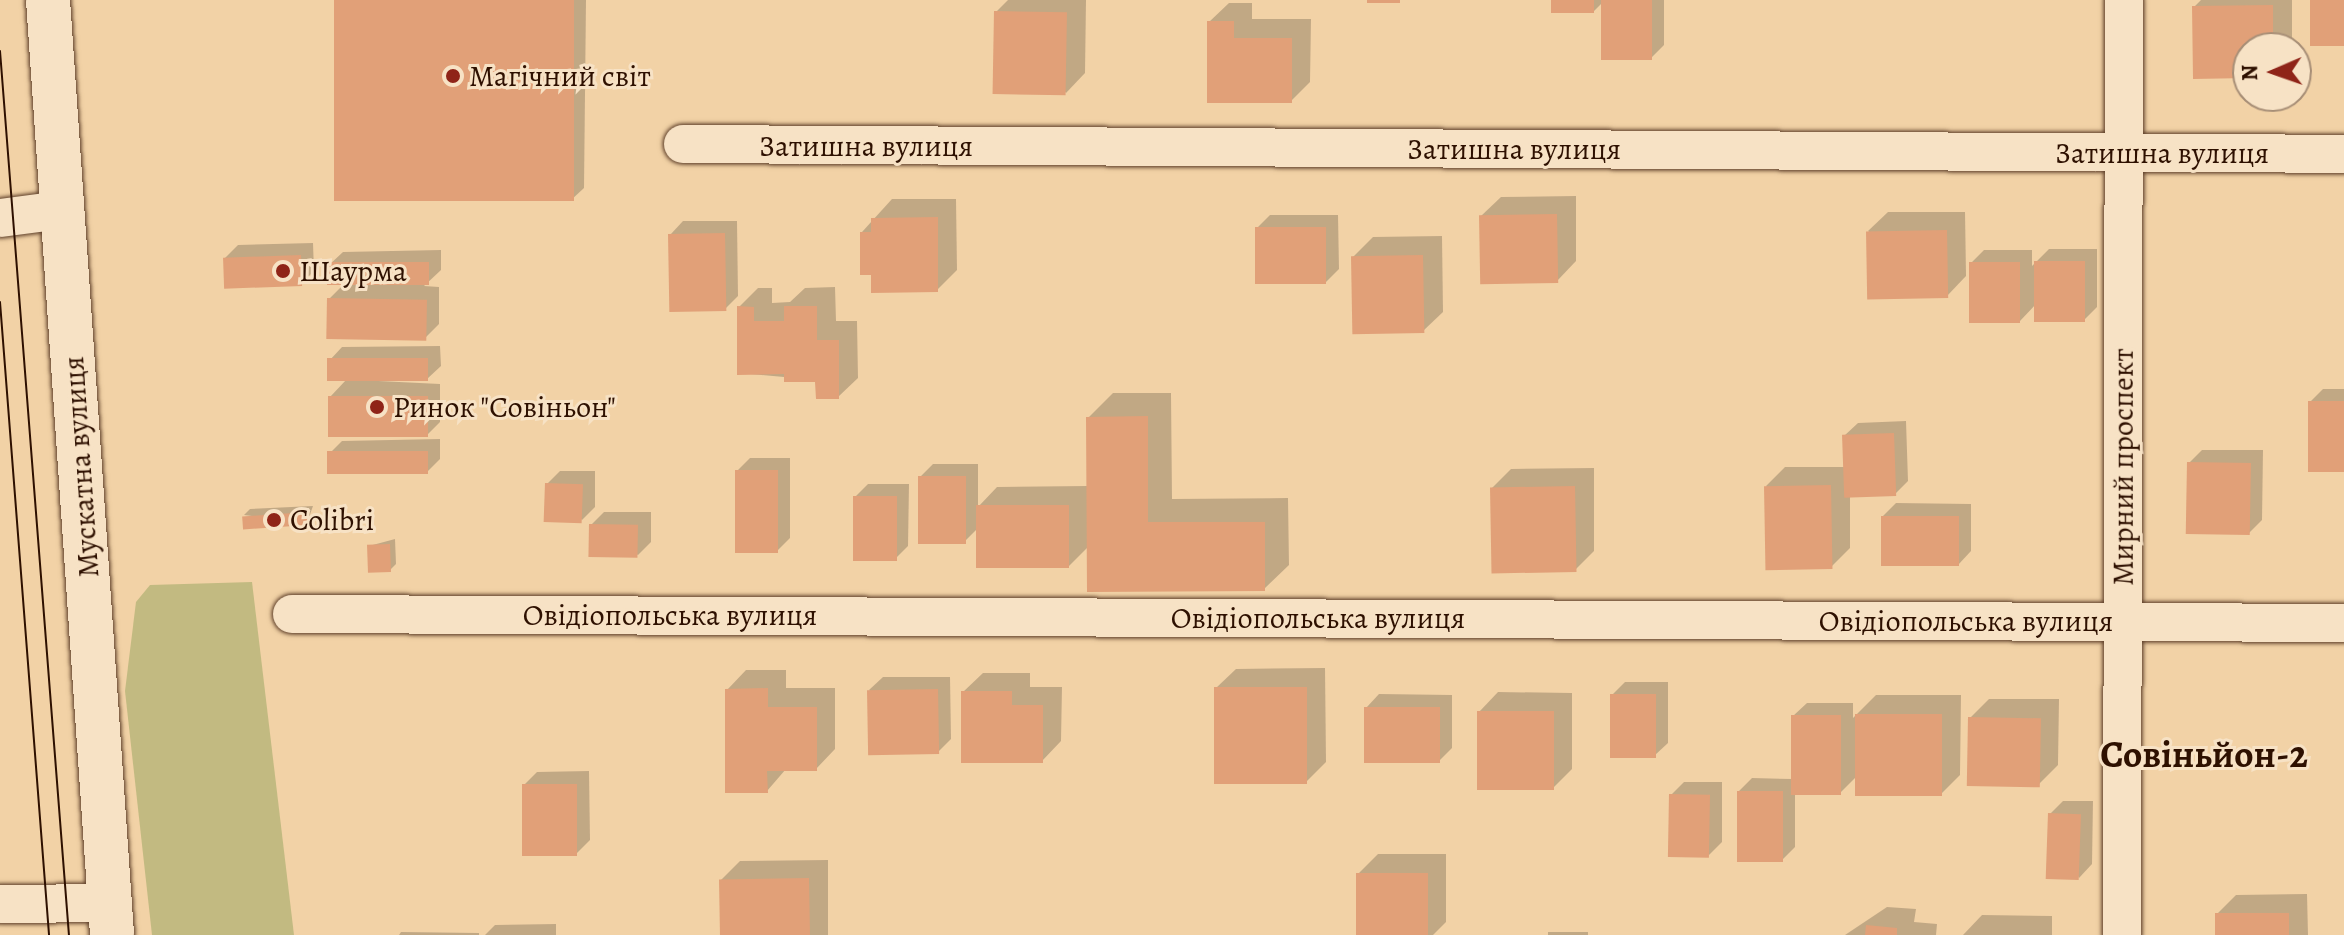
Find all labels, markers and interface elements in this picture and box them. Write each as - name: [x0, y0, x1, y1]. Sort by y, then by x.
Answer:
- north arrow: [2232, 32, 2312, 112]
- place label: Магічний світ: [469, 58, 651, 94]
- text: N: [2235, 64, 2265, 81]
- marker: Магічний світ: [444, 67, 462, 85]
- street label: Затишна вулиця: [759, 128, 973, 164]
- street label: Затишна вулиця: [1407, 131, 1621, 167]
- street label: Затишна вулиця: [2055, 135, 2269, 171]
- place label: Шаурма: [299, 253, 407, 289]
- marker: Шаурма: [274, 262, 292, 280]
- street label: Мирний проспект: [2105, 348, 2141, 586]
- street label: Мускатна вулиця: [55, 355, 107, 579]
- place label: Ринок "Совіньон": [393, 389, 617, 425]
- marker: Ринок "Совіньон": [368, 398, 386, 416]
- place label: Colibri: [290, 502, 374, 538]
- marker: Colibri: [265, 511, 283, 529]
- street label: Овідіопольська вулиця: [523, 597, 817, 633]
- street label: Овідіопольська вулиця: [1171, 600, 1465, 636]
- street label: Овідіопольська вулиця: [1819, 603, 2113, 639]
- district label: Совіньйон-2: [2100, 732, 2308, 778]

